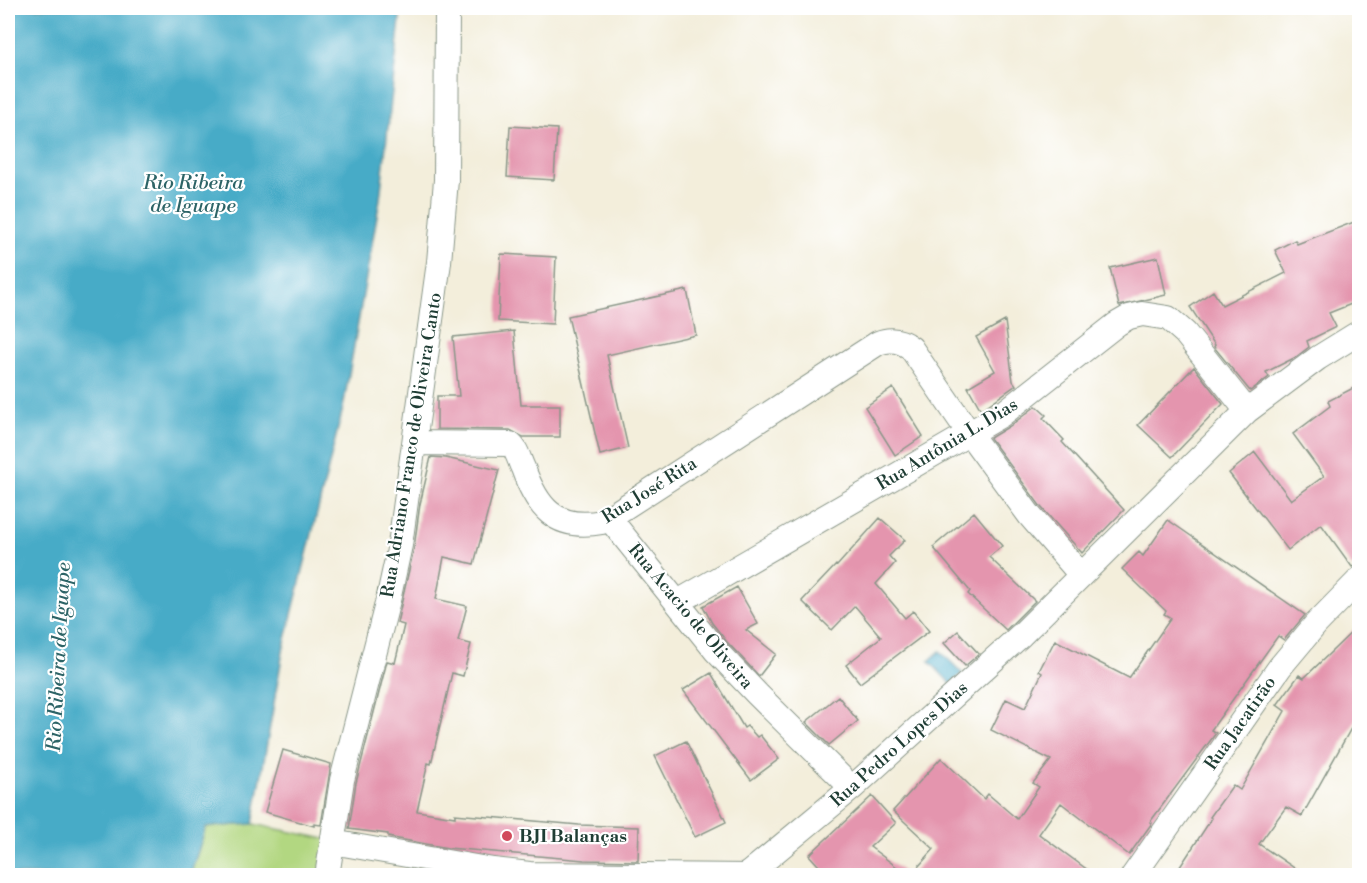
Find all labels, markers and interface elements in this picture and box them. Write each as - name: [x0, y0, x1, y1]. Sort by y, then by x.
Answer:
- water label: Rio Ribeira de Iguape: [142, 171, 244, 219]
- street label: Rua Adriano Franco de Oliveira Canto: [376, 291, 447, 599]
- street label: Rua Antônia L. Dias: [872, 393, 1022, 496]
- street label: Rua José Rita: [597, 452, 702, 529]
- street label: Rua Acacio de Oliveira: [623, 539, 759, 695]
- water label: Rio Ribeira de Iguape: [42, 561, 77, 753]
- street label: Rua Jacatirão: [1200, 672, 1281, 775]
- street label: Rua Pedro Lopes Dias: [826, 676, 973, 812]
- place label: BJI Balanças: [519, 825, 627, 848]
- marker: BJI Balanças: [500, 829, 514, 843]

